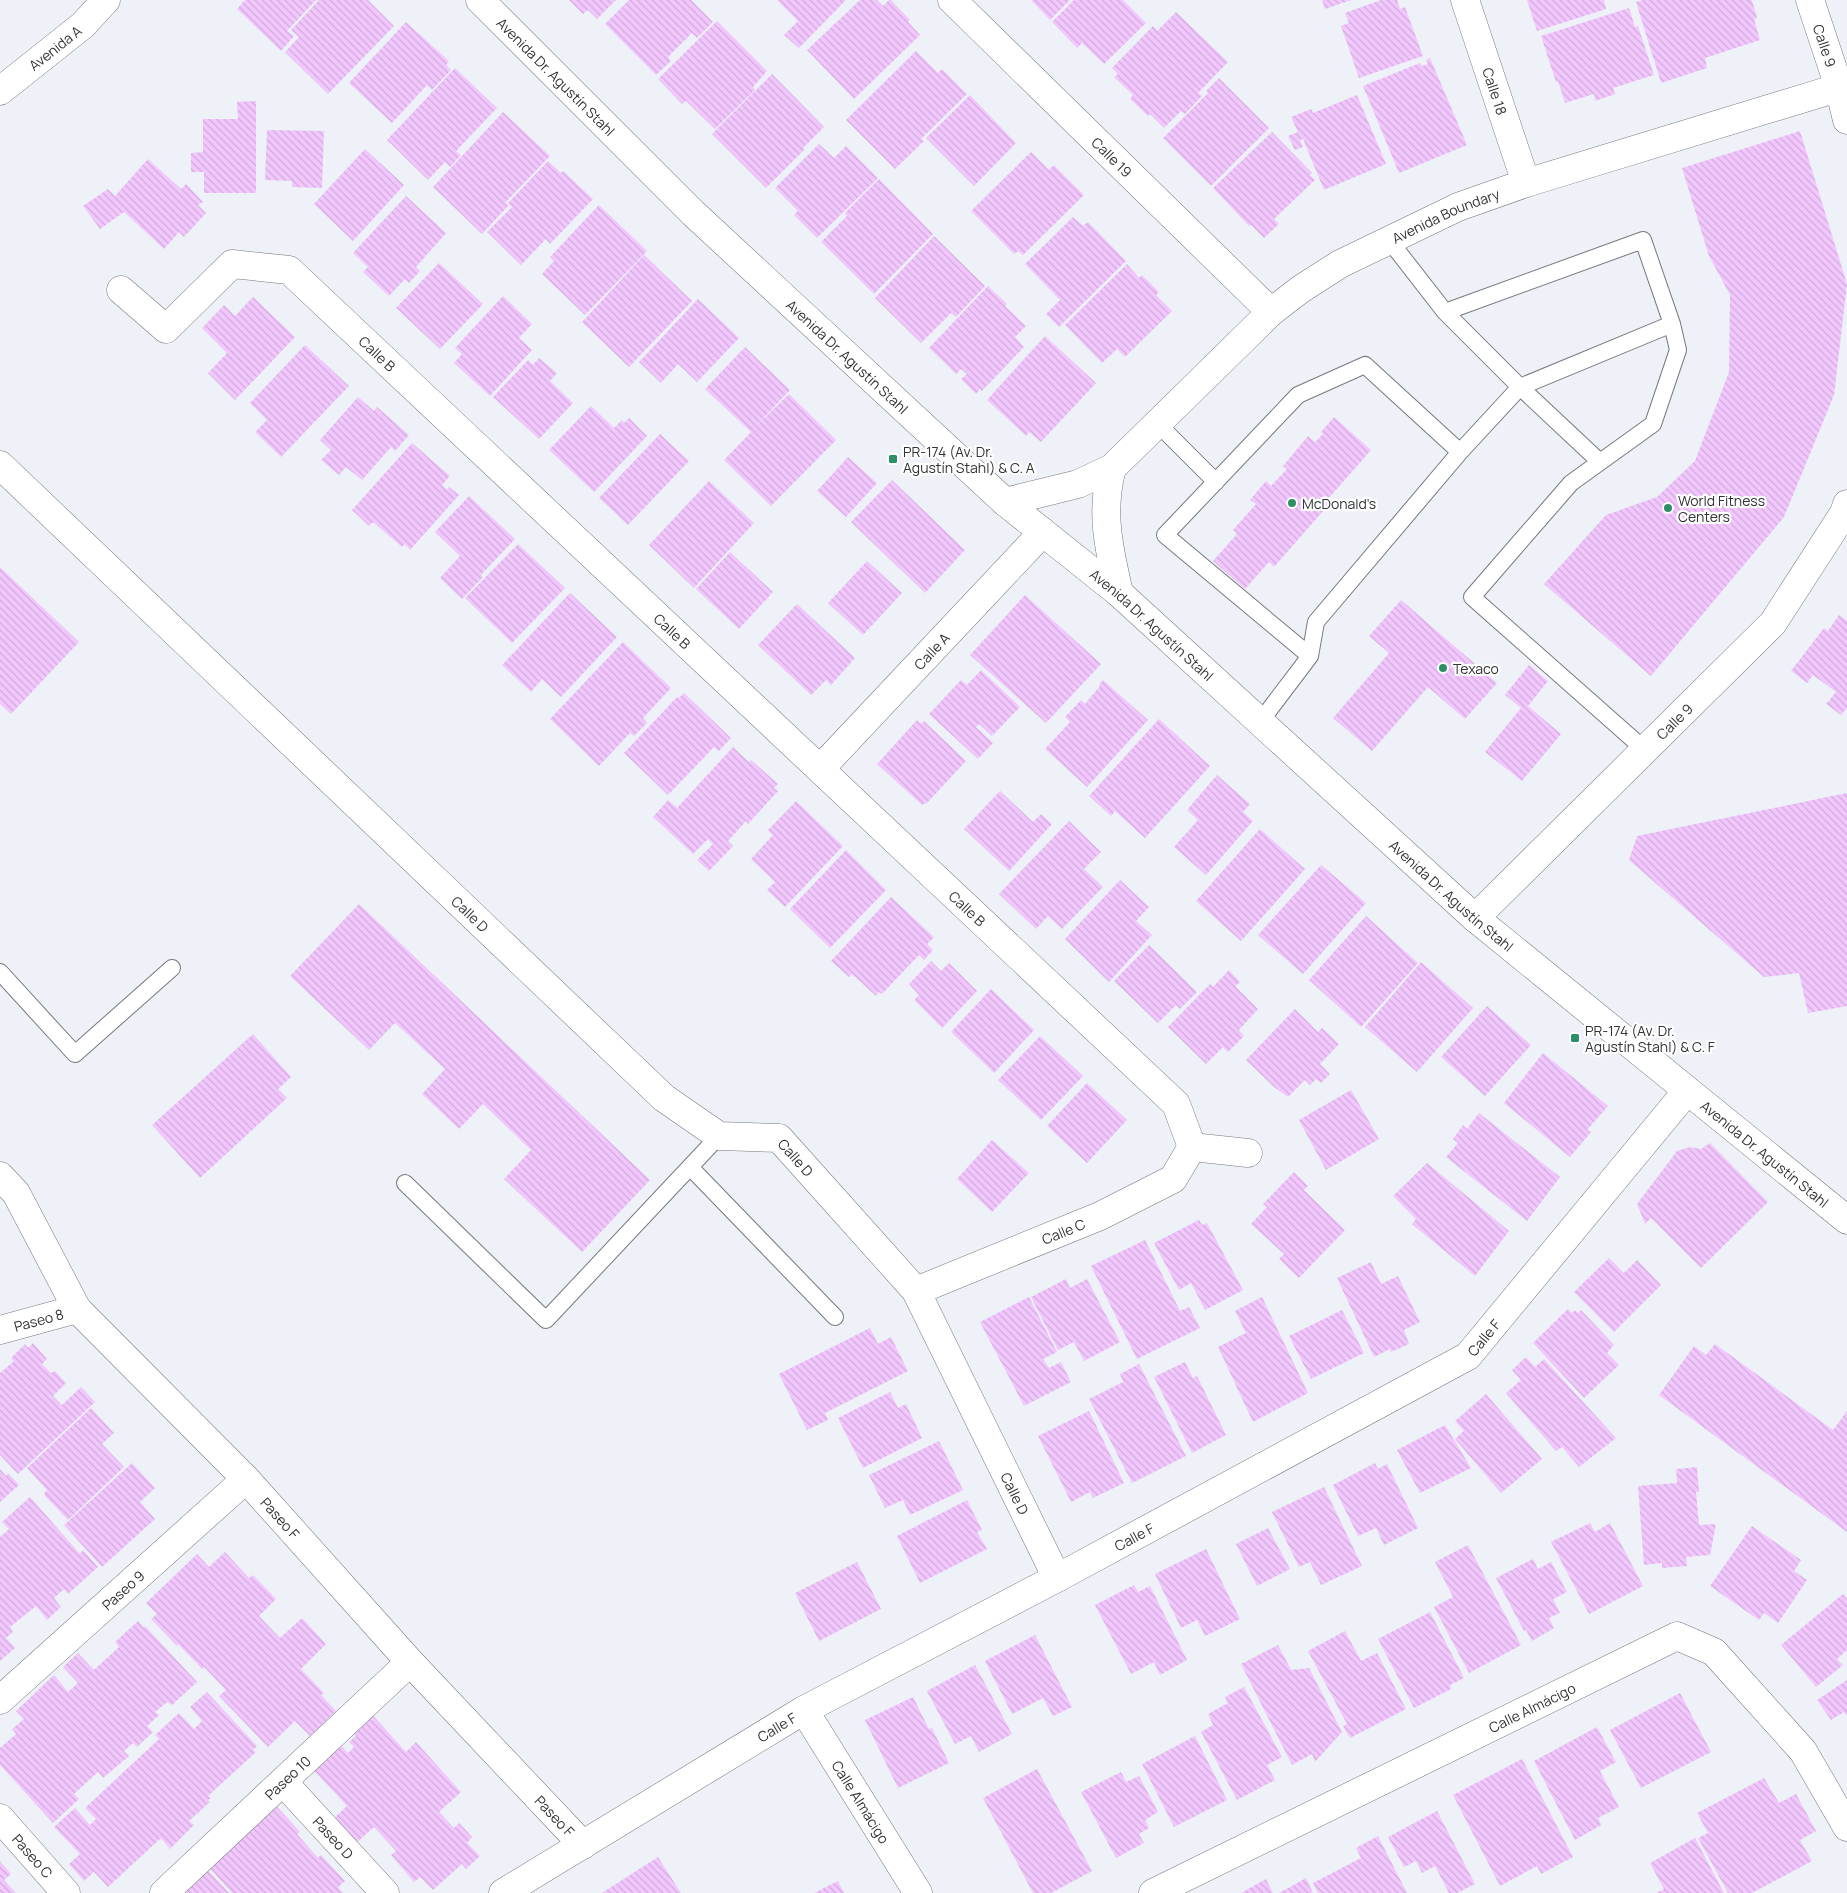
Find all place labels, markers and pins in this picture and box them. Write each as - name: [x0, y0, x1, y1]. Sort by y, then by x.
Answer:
- place label: PR-174 (Av. Dr. Agustín Stahl) & C. A: [903, 442, 1035, 477]
- marker: PR-174 (Av. Dr. Agustín Stahl) & C. A: [887, 453, 899, 465]
- place label: World Fitness Centers: [1678, 491, 1765, 526]
- place label: McDonald's: [1302, 494, 1376, 513]
- marker: McDonald's: [1286, 497, 1298, 509]
- marker: World Fitness Centers: [1662, 502, 1674, 514]
- place label: Texaco: [1453, 659, 1499, 678]
- marker: Texaco: [1437, 662, 1449, 674]
- place label: PR-174 (Av. Dr. Agustín Stahl) & C. F: [1585, 1021, 1715, 1056]
- marker: PR-174 (Av. Dr. Agustín Stahl) & C. F: [1569, 1032, 1581, 1044]

